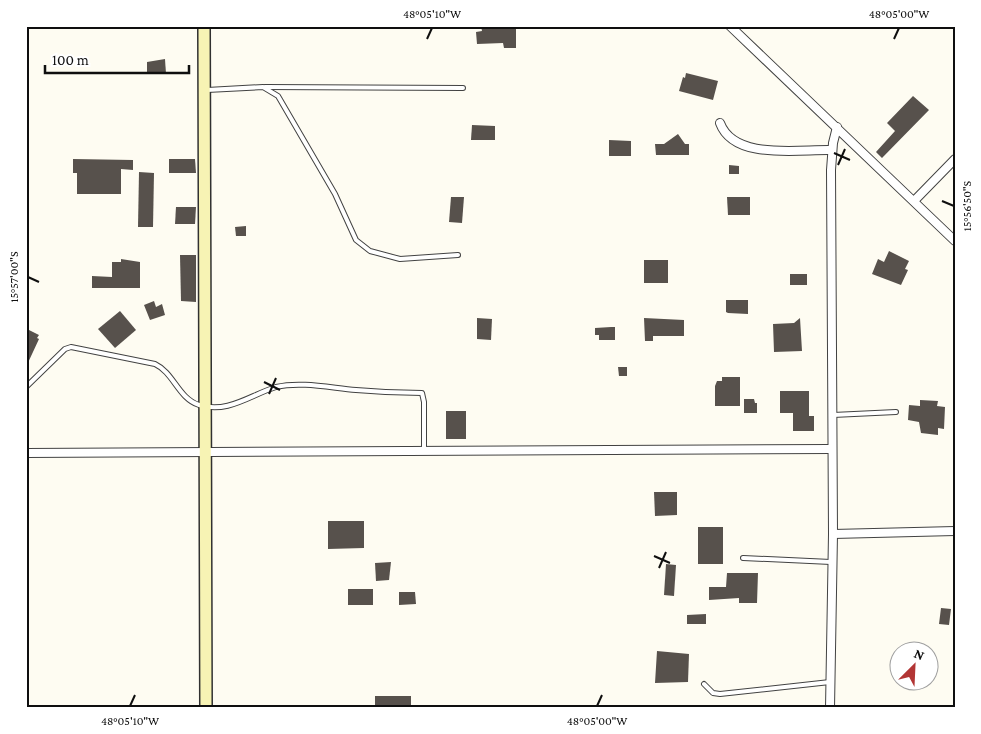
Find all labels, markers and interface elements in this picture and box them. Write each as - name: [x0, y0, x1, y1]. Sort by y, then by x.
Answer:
- text: 48°05'10"W: [403, 7, 461, 21]
- text: 48°05'00"W: [869, 7, 929, 21]
- scale bar: [45, 42, 189, 74]
- text: 100 m: [52, 52, 89, 68]
- text: 15°56'50"S: [960, 180, 974, 231]
- text: 15°57'00"S: [7, 251, 21, 302]
- north arrow: [888, 642, 938, 692]
- text: N: [912, 645, 927, 664]
- text: 48°05'10"W: [101, 714, 159, 728]
- text: 48°05'00"W: [567, 714, 627, 728]

